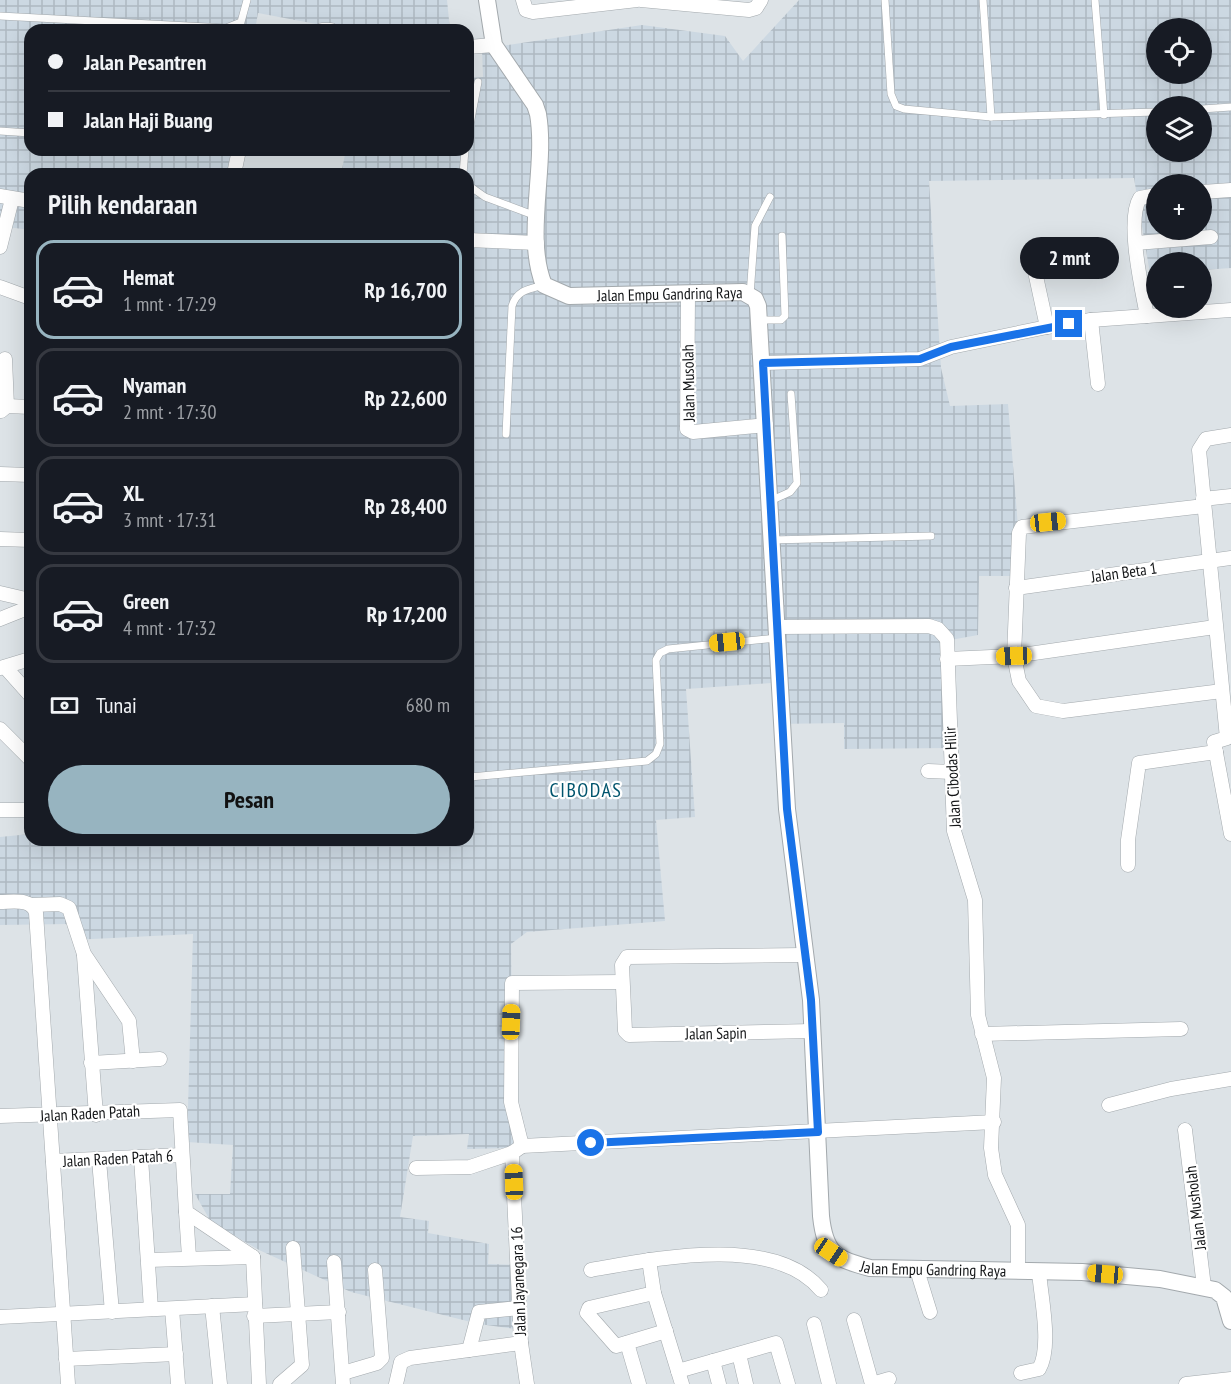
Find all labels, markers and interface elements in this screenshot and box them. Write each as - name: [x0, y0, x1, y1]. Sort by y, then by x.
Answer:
- map controls: [1146, 18, 1212, 318]
- button: locate: [1146, 18, 1212, 84]
- text: Jalan Pesantren: [84, 48, 206, 76]
- button: layers: [1146, 96, 1212, 162]
- text: Jalan Haji Buang: [84, 106, 213, 134]
- button: +: [1146, 174, 1212, 240]
- text: Pilih kendaraan: [48, 187, 197, 221]
- callout: 2 mnt: [1020, 237, 1118, 279]
- text: 2 mnt: [1049, 245, 1090, 271]
- button: −: [1146, 252, 1212, 318]
- icon: car: [51, 263, 105, 317]
- text: Hemat: [123, 263, 174, 291]
- text: Rp 16,700: [364, 276, 447, 304]
- street label: Jalan Empu Gandring Raya: [596, 282, 743, 305]
- text: 1 mnt · 17:29: [123, 291, 216, 317]
- route end: [1055, 310, 1082, 337]
- street label: Jalan Musolah: [677, 344, 699, 423]
- icon: car: [51, 371, 105, 425]
- text: Nyaman: [123, 371, 186, 399]
- text: Rp 22,600: [364, 384, 447, 412]
- text: 2 mnt · 17:30: [123, 399, 216, 425]
- icon: car: [51, 479, 105, 533]
- text: XL: [123, 479, 144, 507]
- text: Rp 28,400: [364, 492, 447, 520]
- text: 3 mnt · 17:31: [123, 507, 216, 533]
- car: [1029, 511, 1067, 533]
- street label: Jalan Beta 1: [1089, 557, 1158, 587]
- icon: car: [51, 587, 105, 641]
- text: Green: [123, 587, 169, 615]
- text: Rp 17,200: [366, 600, 447, 628]
- text: 4 mnt · 17:32: [123, 615, 216, 641]
- car: [708, 631, 746, 653]
- car: [996, 646, 1032, 666]
- icon: cash: [48, 689, 81, 722]
- text: Tunai: [96, 691, 137, 719]
- text: 680 m: [406, 692, 450, 718]
- street label: Jalan Cibodas Hilir: [939, 725, 965, 829]
- button: Pesan: [48, 765, 450, 834]
- district label: CIBODAS: [550, 777, 622, 803]
- car: [501, 1004, 521, 1040]
- street label: Jalan Sapin: [684, 1022, 747, 1044]
- street label: Jalan Raden Patah: [39, 1100, 140, 1126]
- route start: [577, 1129, 604, 1156]
- street label: Jalan Raden Patah 6: [61, 1145, 174, 1171]
- car: [504, 1164, 524, 1200]
- street label: Jalan Musholah: [1180, 1165, 1210, 1252]
- street label: Jalan Jayanegara 16: [506, 1226, 530, 1337]
- car: [811, 1234, 851, 1270]
- street label: Jalan Empu Gandring Raya: [857, 1256, 1006, 1281]
- car: [1086, 1263, 1124, 1285]

